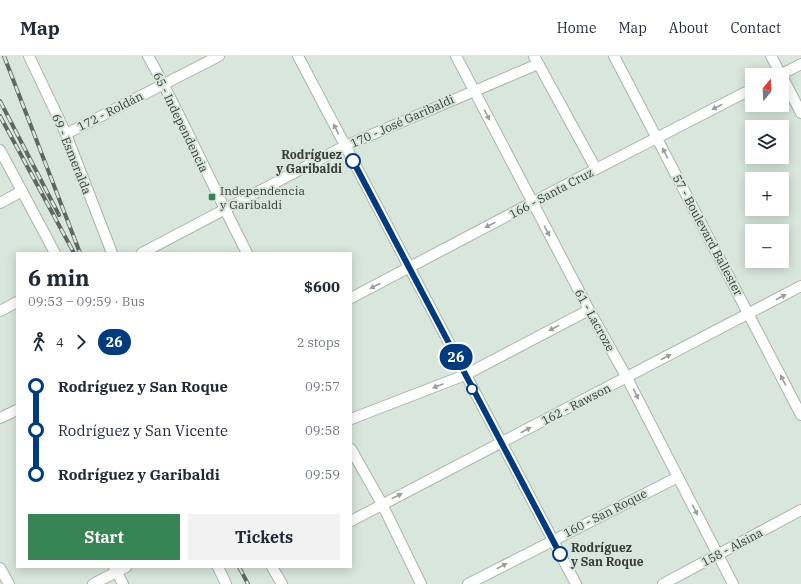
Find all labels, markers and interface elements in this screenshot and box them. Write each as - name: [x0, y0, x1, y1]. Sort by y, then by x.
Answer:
- text: Map: [20, 16, 60, 40]
- text: Home: [557, 19, 596, 37]
- text: Map: [618, 19, 647, 37]
- text: About: [669, 19, 708, 37]
- text: Contact: [730, 19, 781, 37]
- north arrow: [745, 68, 789, 112]
- map controls: [745, 68, 789, 268]
- street label: 65 - Independencia: [150, 69, 212, 175]
- street label: 172 - Roldán: [75, 88, 146, 134]
- street label: 170 - José Garibaldi: [348, 91, 456, 151]
- one-way arrow: [712, 104, 723, 110]
- one-way arrow: [484, 109, 490, 121]
- street label: 69 - Esmeralda: [49, 112, 95, 197]
- button: layers: [745, 120, 789, 164]
- one-way arrow: [333, 123, 339, 134]
- place label: Rodríguez y Garibaldi: [275, 147, 342, 176]
- one-way arrow: [662, 147, 668, 159]
- marker: Rodríguez y Garibaldi: [345, 153, 361, 169]
- street label: 166 - Santa Cruz: [506, 164, 596, 222]
- street label: 57 - Boulevard Ballester: [670, 172, 747, 299]
- button: +: [745, 172, 789, 216]
- place label: Independencia y Garibaldi: [220, 183, 305, 212]
- marker: Independencia y Garibaldi: [207, 192, 217, 202]
- one-way arrow: [485, 222, 496, 229]
- button: −: [745, 224, 789, 268]
- one-way arrow: [544, 225, 550, 236]
- text: 6 min: [28, 263, 90, 292]
- text: $600: [304, 277, 340, 296]
- one-way arrow: [369, 282, 381, 289]
- street label: 61 - Lacroze: [572, 286, 618, 354]
- text: 09:53 – 09:59 · Bus: [28, 293, 145, 310]
- one-way arrow: [775, 293, 787, 300]
- one-way arrow: [549, 325, 560, 331]
- icon: walk: [28, 331, 50, 353]
- icon: forward: [70, 331, 92, 353]
- text: 26: [106, 333, 123, 351]
- text: 4: [56, 334, 64, 351]
- text: 2 stops: [297, 334, 340, 351]
- line badge: 26: [438, 344, 474, 370]
- text: 26: [448, 348, 464, 366]
- one-way arrow: [660, 354, 672, 360]
- one-way arrow: [780, 374, 787, 386]
- text: Rodríguez y San Roque: [58, 377, 228, 396]
- text: 09:57: [305, 378, 340, 395]
- street label: 162 - Rawson: [539, 380, 614, 428]
- one-way arrow: [432, 383, 444, 389]
- unlabelled marker: [466, 383, 478, 395]
- one-way arrow: [633, 388, 639, 400]
- text: Rodríguez y San Vicente: [58, 421, 228, 440]
- text: 09:58: [305, 422, 340, 439]
- one-way arrow: [520, 427, 531, 433]
- text: Rodríguez y Garibaldi: [58, 465, 220, 484]
- text: 09:59: [305, 466, 340, 483]
- street label: 160 - San Roque: [561, 485, 649, 541]
- one-way arrow: [392, 492, 403, 499]
- one-way arrow: [692, 504, 698, 516]
- button: Start: [28, 514, 180, 560]
- button: Tickets: [188, 514, 340, 560]
- street label: 158 - Alsina: [699, 524, 766, 569]
- place label: Rodríguez y San Roque: [570, 540, 644, 569]
- marker: Rodríguez y San Roque: [552, 546, 568, 562]
- one-way arrow: [496, 563, 508, 569]

